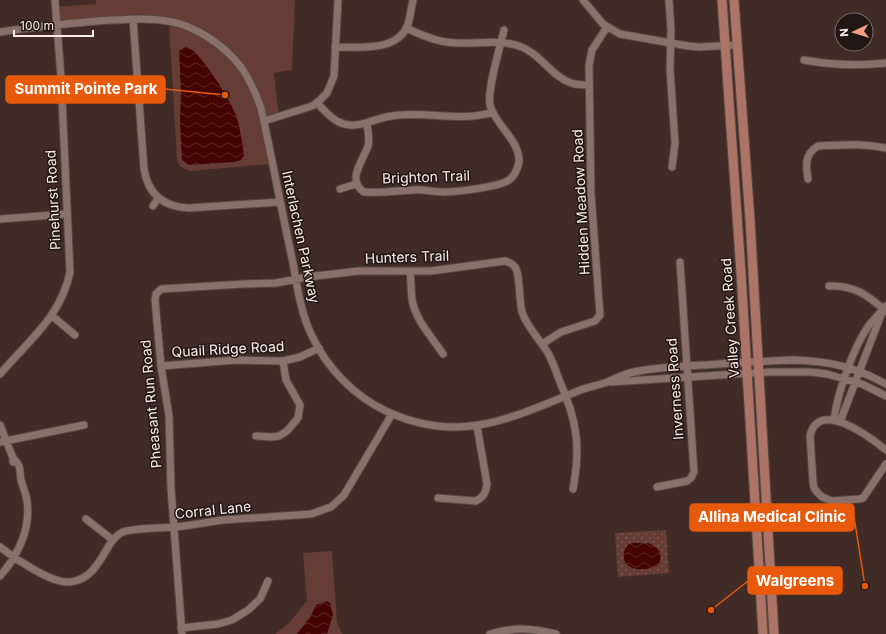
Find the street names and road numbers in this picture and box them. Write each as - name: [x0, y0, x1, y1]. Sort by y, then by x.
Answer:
- street label: Hidden Meadow Road: [568, 129, 593, 275]
- street label: Pinehurst Road: [41, 150, 64, 251]
- street label: Brighton Trail: [382, 166, 470, 187]
- street label: Interlachen Parkway: [279, 169, 324, 305]
- street label: Hunters Trail: [365, 247, 449, 266]
- street label: Valley Creek Road: [717, 257, 742, 379]
- street label: Quail Ridge Road: [171, 337, 285, 360]
- street label: Inverness Road: [662, 338, 687, 441]
- street label: Pheasant Run Road: [136, 339, 165, 469]
- street label: Corral Lane: [174, 497, 252, 522]

